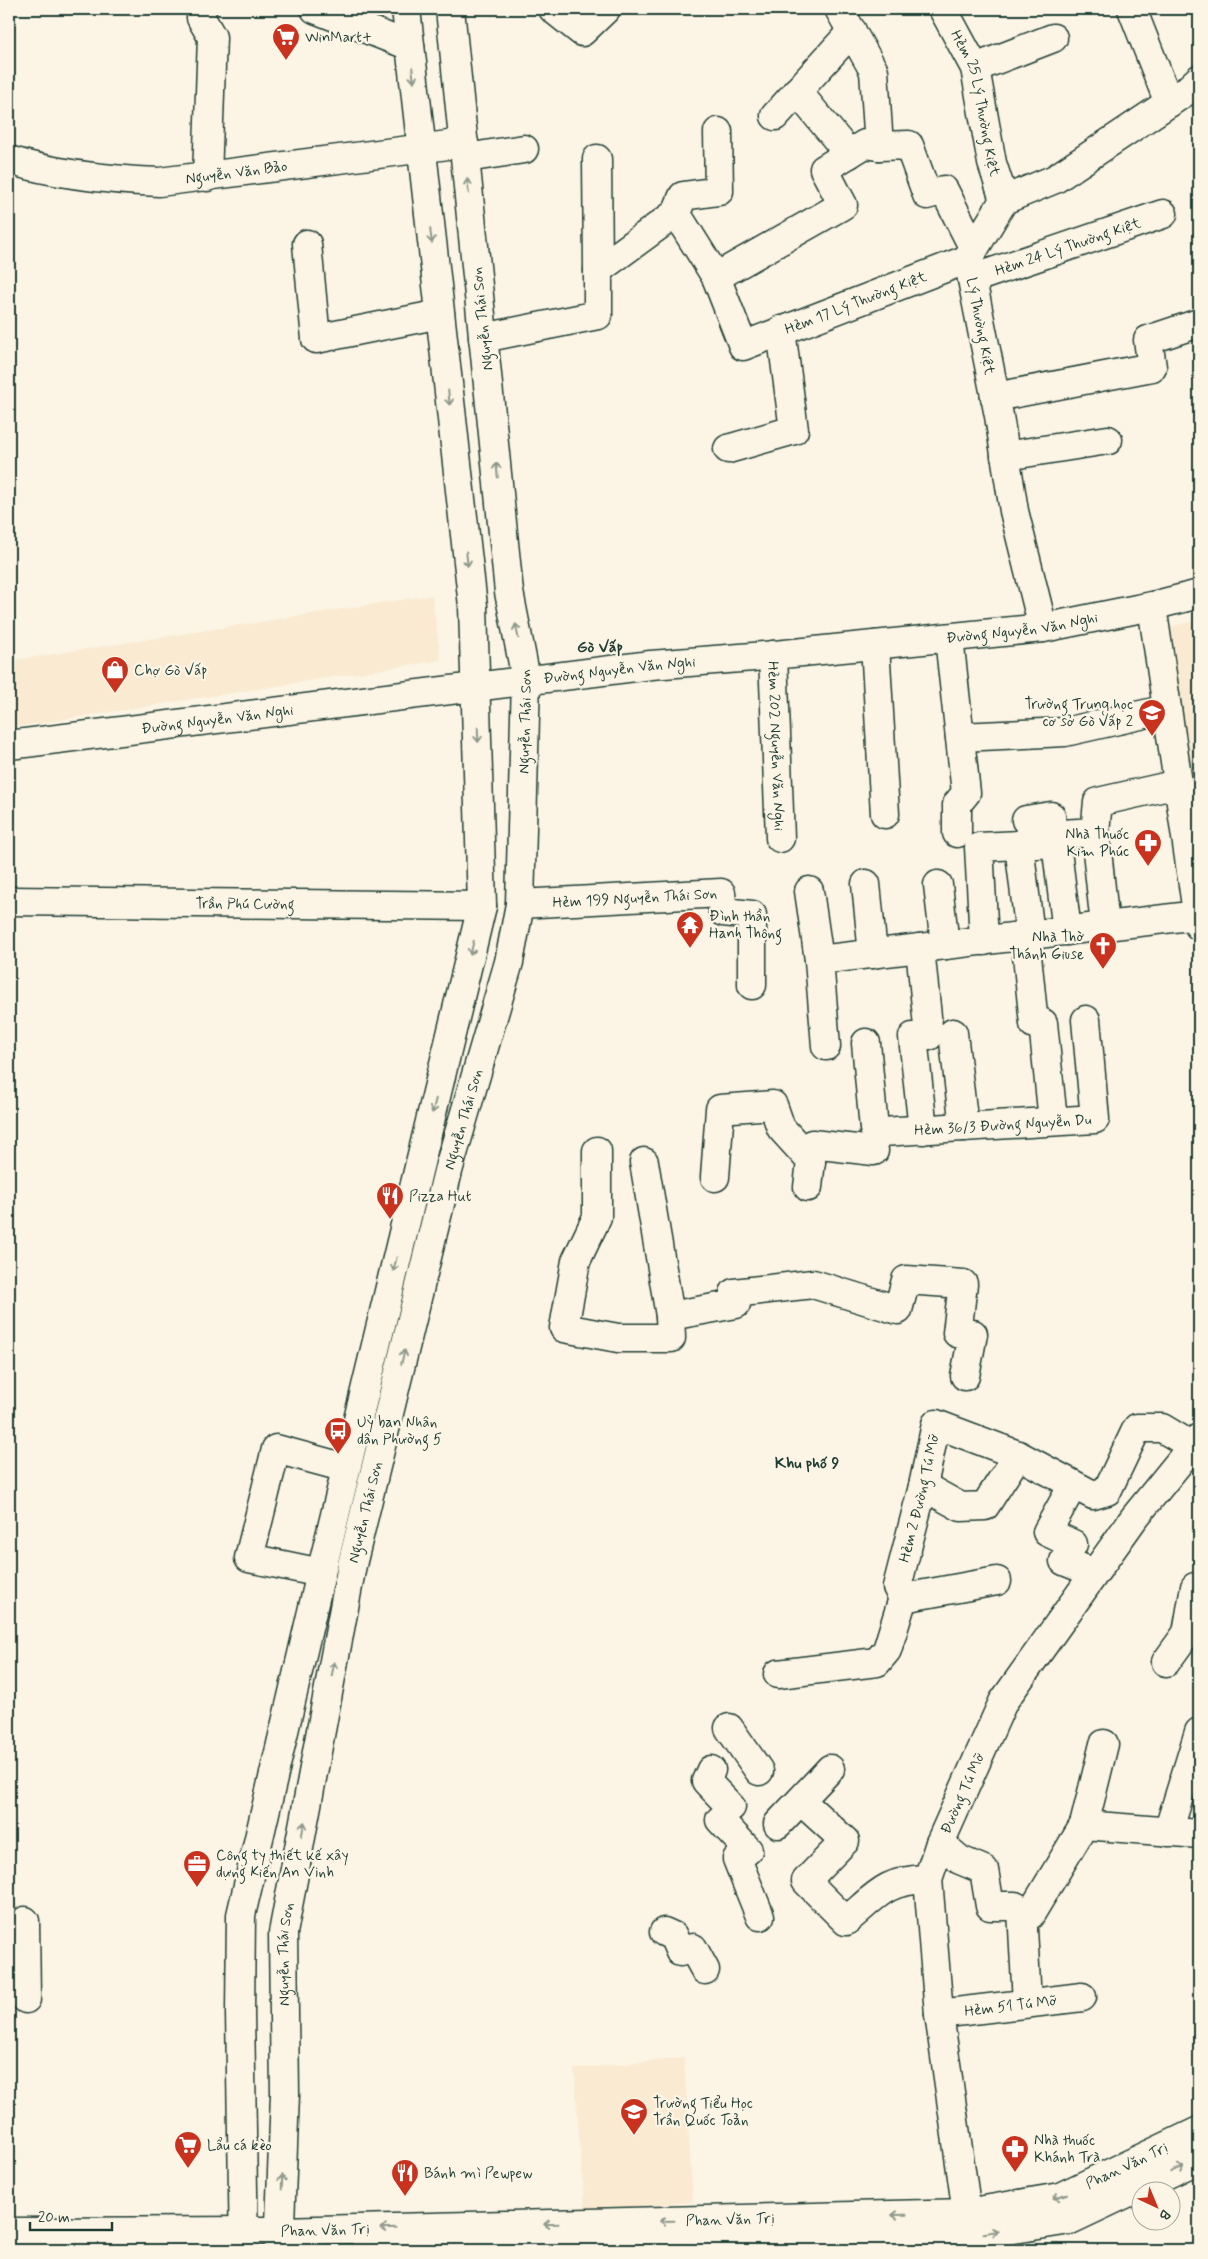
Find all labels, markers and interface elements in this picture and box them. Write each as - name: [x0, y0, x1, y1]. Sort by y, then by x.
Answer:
- supermarket icon: WinMart+: [271, 22, 301, 61]
- street label: Hẻm 25 Lý Thường Kiệt: [945, 27, 1005, 179]
- place label: WinMart+: [305, 28, 372, 48]
- one-way arrow: [408, 66, 418, 82]
- street label: Nguyễn Văn Bảo: [184, 157, 289, 190]
- one-way arrow: [463, 179, 473, 195]
- street label: Hẻm 24 Lý Thường Kiệt: [992, 213, 1144, 281]
- one-way arrow: [426, 228, 436, 244]
- street label: Nguyễn Thái Sơn: [468, 266, 499, 372]
- street label: Hẻm 17 Lý Thường Kiệt: [782, 267, 930, 340]
- street label: Lý Thường Kiệt: [960, 276, 999, 377]
- one-way arrow: [444, 389, 454, 405]
- one-way arrow: [492, 462, 502, 478]
- one-way arrow: [462, 551, 472, 567]
- street label: Đường Nguyễn Văn Nghi: [945, 608, 1100, 649]
- one-way arrow: [512, 624, 521, 640]
- district label: Gò Vấp: [577, 637, 623, 658]
- street label: Đường Nguyễn Văn Nghi: [542, 653, 696, 689]
- shop icon: Chợ Gò Vấp: [100, 655, 130, 694]
- place label: Chợ Gò Vấp: [134, 661, 207, 681]
- street label: Hẻm 202 Nguyễn Văn Nghi: [762, 661, 789, 831]
- street label: Nguyễn Thái Sơn: [514, 668, 537, 774]
- place label: Trường Trung học cơ sở Gò Vấp 2: [1024, 695, 1133, 732]
- school or university icon: Trường Trung học cơ sở Gò Vấp 2: [1137, 698, 1167, 737]
- street label: Đường Nguyễn Văn Nghi: [140, 701, 295, 739]
- one-way arrow: [473, 726, 482, 742]
- place label: Nhà Thuốc Kim Phúc: [1065, 825, 1129, 862]
- pharmacy icon: Nhà Thuốc Kim Phúc: [1133, 828, 1163, 867]
- street label: Hẻm 199 Nguyễn Thái Sơn: [552, 884, 718, 913]
- street label: Trần Phú Cường: [195, 894, 295, 916]
- place label: Đình thần Hanh Thông: [709, 907, 782, 945]
- temple icon: Đình thần Hanh Thông: [675, 910, 705, 949]
- place label: Nhà Thờ Thánh Giuse: [1009, 928, 1084, 965]
- church icon: Nhà Thờ Thánh Giuse: [1088, 931, 1118, 970]
- one-way arrow: [467, 940, 476, 956]
- street label: Nguyễn Thái Sơn: [440, 1067, 488, 1172]
- one-way arrow: [429, 1098, 438, 1114]
- street label: Hẻm 36/3 Đường Nguyễn Du: [914, 1110, 1092, 1141]
- restaurant icon: Pizza Hut: [375, 1181, 405, 1220]
- place label: Pizza Hut: [409, 1187, 472, 1207]
- one-way arrow: [390, 1256, 399, 1272]
- one-way arrow: [399, 1350, 408, 1366]
- place label: Uỷ ban Nhân dân Phường 5: [357, 1413, 442, 1451]
- bus stop icon: Uỷ ban Nhân dân Phường 5: [323, 1416, 353, 1455]
- street label: Hẻm 2 Đường Tú Mỡ: [895, 1432, 945, 1565]
- district label: Khu phố 9: [775, 1453, 839, 1474]
- street label: Nguyễn Thái Sơn: [344, 1459, 388, 1565]
- one-way arrow: [328, 1662, 338, 1678]
- street label: Đường Tú Mỡ: [936, 1749, 990, 1837]
- one-way arrow: [298, 1822, 308, 1838]
- place label: Công ty thiết kế xây dựng Kiến An Vinh: [216, 1846, 349, 1884]
- office icon: Công ty thiết kế xây dựng Kiến An Vinh: [182, 1849, 212, 1888]
- street label: Nguyễn Thái Sơn: [274, 1901, 299, 2006]
- street label: Hẻm 51 Tú Mỡ: [963, 1991, 1058, 2022]
- place label: Trường Tiểu Học Trần Quốc Toản: [653, 2094, 753, 2131]
- school or university icon: Trường Tiểu Học Trần Quốc Toản: [619, 2097, 649, 2136]
- supermarket icon: Lẩu cá kèo: [173, 2130, 203, 2169]
- place label: Nhà thuốc Khánh Trà: [1034, 2131, 1100, 2168]
- pharmacy icon: Nhà thuốc Khánh Trà: [1000, 2134, 1030, 2173]
- place label: Lẩu cá kèo: [207, 2136, 272, 2156]
- street label: Phan Văn Trị: [1082, 2138, 1171, 2194]
- restaurant icon: Bánh mì Pewpew: [390, 2158, 420, 2197]
- place label: Bánh mì Pewpew: [424, 2164, 533, 2184]
- one-way arrow: [1169, 2164, 1184, 2174]
- one-way arrow: [277, 2174, 286, 2190]
- north arrow: [1130, 2182, 1180, 2232]
- one-way arrow: [1053, 2192, 1068, 2201]
- scale bar: [30, 2199, 112, 2231]
- text: B: [1155, 2205, 1174, 2224]
- text: 20 m: [38, 2208, 70, 2228]
- street label: Phan Văn Trị: [685, 2209, 775, 2231]
- one-way arrow: [891, 2210, 907, 2219]
- one-way arrow: [659, 2216, 675, 2225]
- one-way arrow: [543, 2219, 559, 2228]
- street label: Phan Văn Trị: [280, 2220, 370, 2242]
- one-way arrow: [380, 2223, 396, 2233]
- one-way arrow: [983, 2227, 999, 2237]

